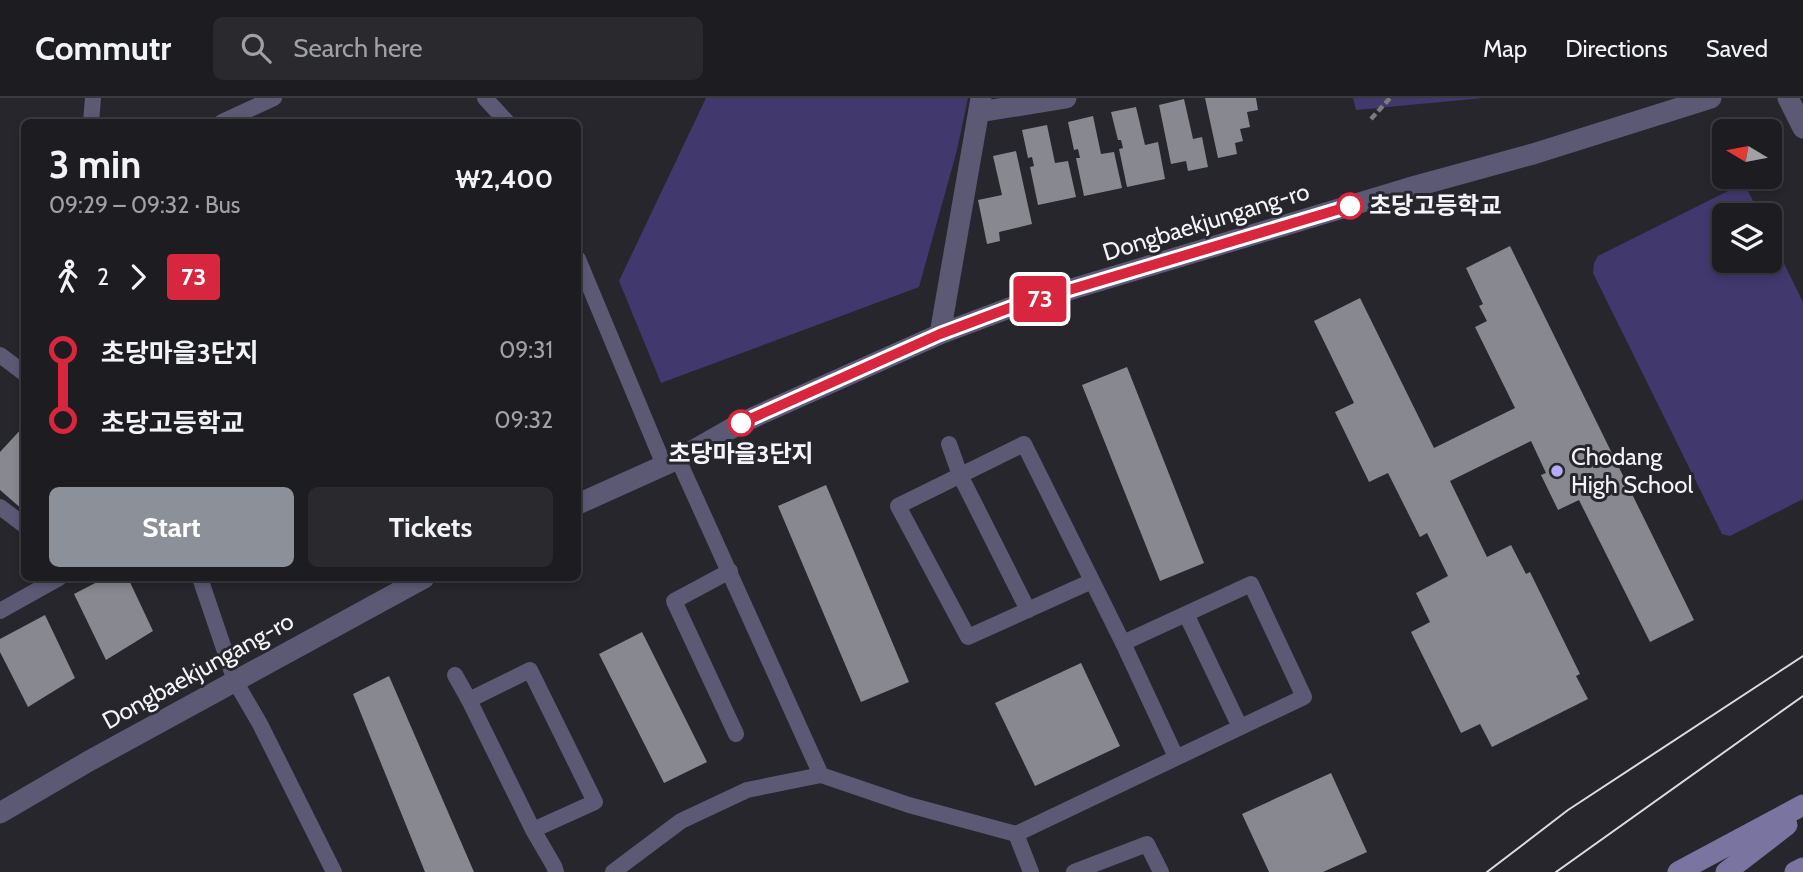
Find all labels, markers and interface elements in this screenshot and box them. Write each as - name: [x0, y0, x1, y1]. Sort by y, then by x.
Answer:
- search box: [213, 17, 703, 80]
- text: Commutr: [35, 28, 171, 68]
- icon: search: [237, 29, 275, 67]
- text: Search here: [293, 32, 422, 64]
- text: Map: [1483, 34, 1527, 63]
- text: Directions: [1565, 34, 1668, 63]
- text: Saved: [1706, 34, 1768, 63]
- north arrow: [1712, 119, 1782, 189]
- map controls: [1712, 119, 1782, 273]
- text: 3 min: [49, 141, 141, 188]
- text: ₩2,400: [455, 163, 553, 195]
- street label: Dongbaekjungang-ro: [1099, 176, 1313, 267]
- text: 09:29 – 09:32 · Bus: [49, 191, 240, 219]
- place label: 초당고등학교: [1369, 191, 1501, 220]
- marker: 초당고등학교: [1337, 193, 1363, 219]
- button: layers: [1712, 203, 1782, 273]
- icon: walk: [49, 258, 87, 296]
- icon: forward: [119, 258, 157, 296]
- text: 73: [181, 262, 206, 291]
- text: 2: [97, 263, 109, 291]
- line badge: 73: [1009, 276, 1072, 322]
- text: 73: [1027, 284, 1053, 313]
- text: 09:31: [499, 336, 553, 364]
- text: 초당마을3단지: [101, 337, 259, 369]
- text: 09:32: [495, 406, 553, 434]
- text: 초당고등학교: [101, 407, 245, 439]
- marker: 초당마을3단지: [728, 410, 754, 436]
- place label: 초당마을3단지: [668, 439, 814, 468]
- place label: Chodang High School: [1571, 442, 1693, 499]
- marker: Chodang High School: [1549, 463, 1565, 479]
- button: Start: [49, 487, 294, 567]
- button: Tickets: [308, 487, 553, 567]
- street label: Dongbaekjungang-ro: [97, 606, 299, 735]

